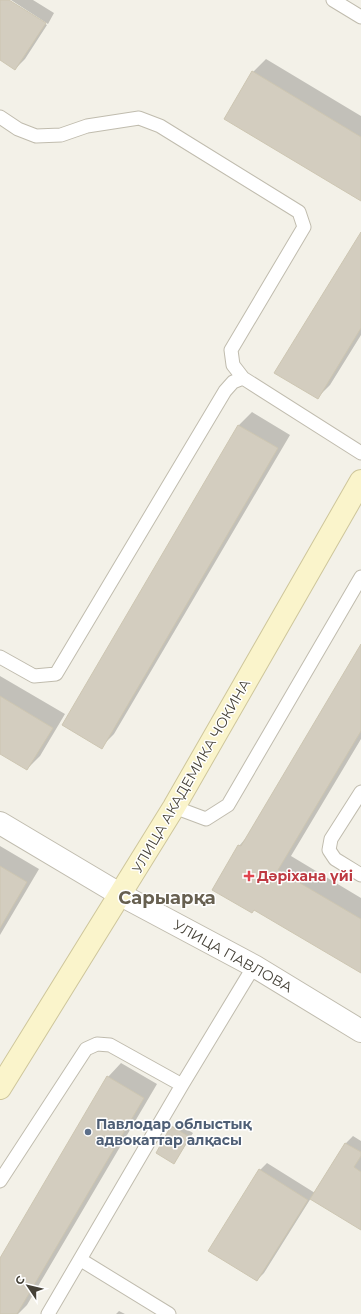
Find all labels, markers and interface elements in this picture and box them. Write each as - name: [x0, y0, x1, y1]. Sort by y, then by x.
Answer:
- street label: УЛИЦА АКАДЕМИКА ЧОКИНА: [128, 675, 254, 876]
- place label: Дәріхана үйі: [257, 867, 353, 885]
- marker: Дәріхана үйі: [244, 871, 254, 881]
- district label: Сарыарқа: [118, 887, 216, 909]
- street label: УЛИЦА ПАВЛОВА: [170, 916, 296, 997]
- place label: Павлодар облыстық адвокаттар алқасы: [96, 1115, 252, 1149]
- marker: Павлодар облыстық адвокаттар алқасы: [83, 1127, 93, 1137]
- north arrow: [8, 1266, 48, 1306]
- text: С: [12, 1273, 28, 1288]

